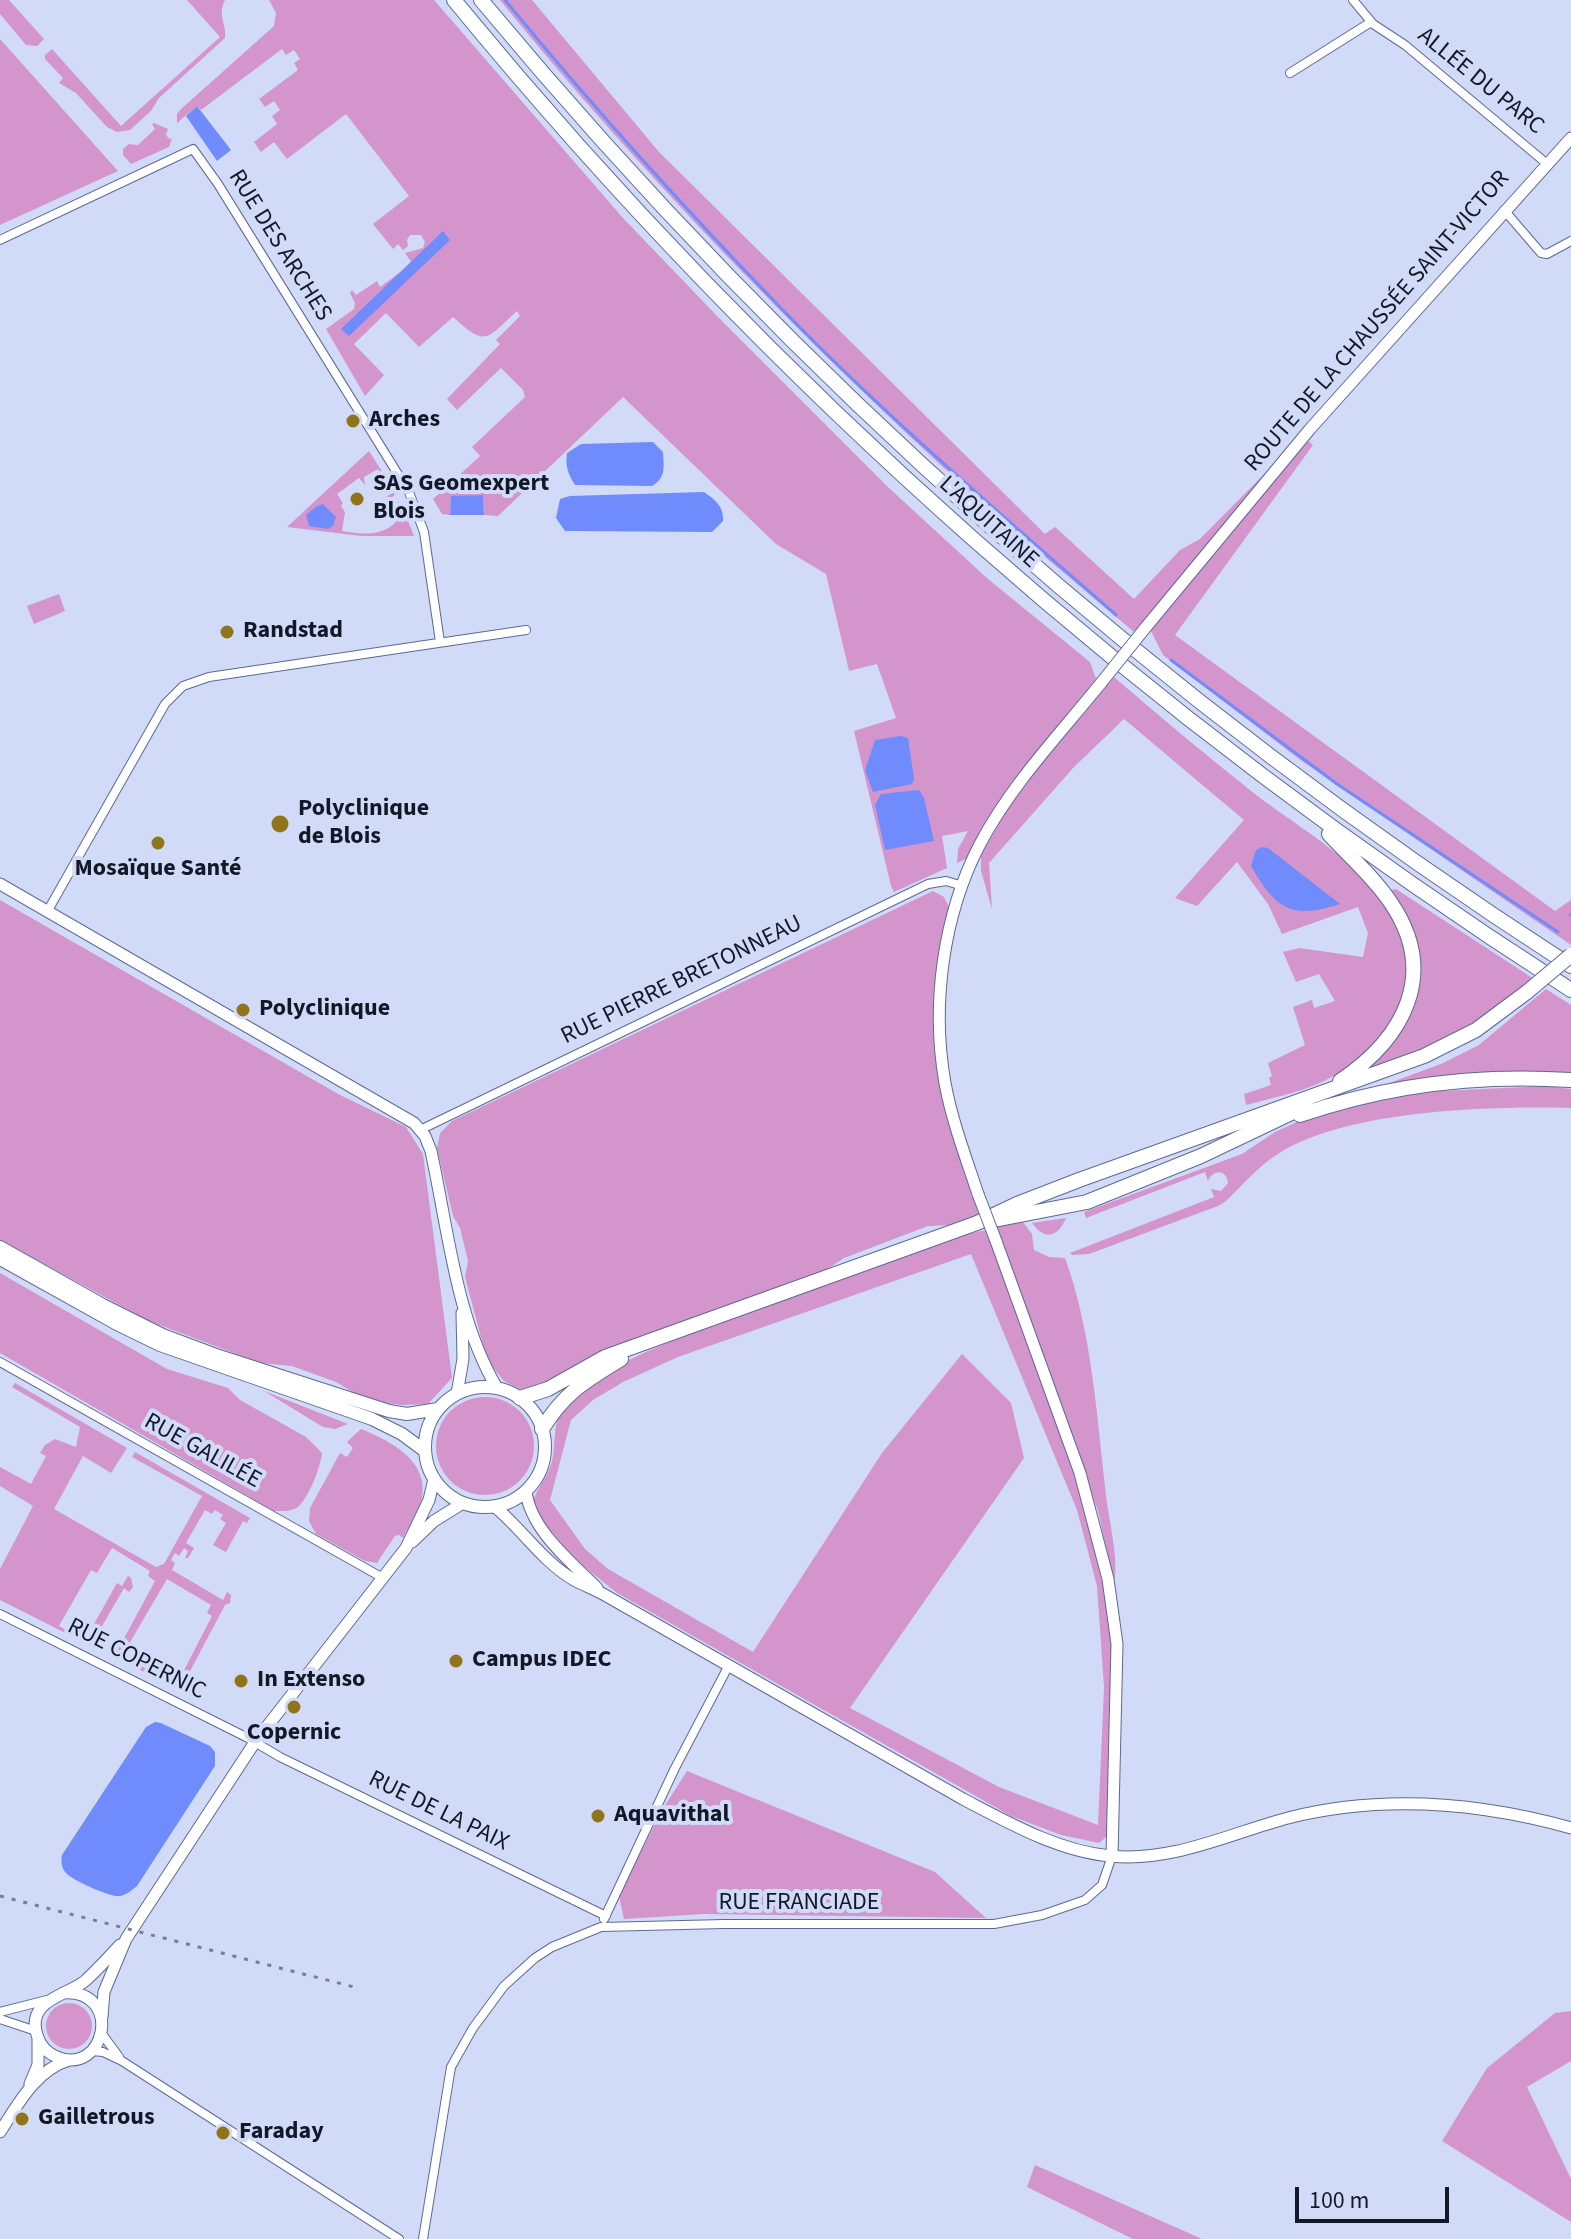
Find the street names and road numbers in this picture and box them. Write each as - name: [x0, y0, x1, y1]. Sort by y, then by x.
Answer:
- street label: ALLÉE DU PARC: [1411, 22, 1549, 142]
- street label: RUE DES ARCHES: [221, 165, 337, 327]
- street label: ROUTE DE LA CHAUSSÉE SAINT-VICTOR: [1239, 166, 1517, 478]
- street label: L'AQUITAINE: [932, 471, 1044, 575]
- street label: RUE PIERRE BRETONNEAU: [557, 910, 807, 1052]
- street label: RUE GALILÉE: [138, 1408, 266, 1496]
- street label: RUE COPERNIC: [62, 1613, 210, 1707]
- street label: RUE DE LA PAIX: [363, 1766, 513, 1858]
- street label: RUE FRANCIADE: [718, 1890, 880, 1918]

